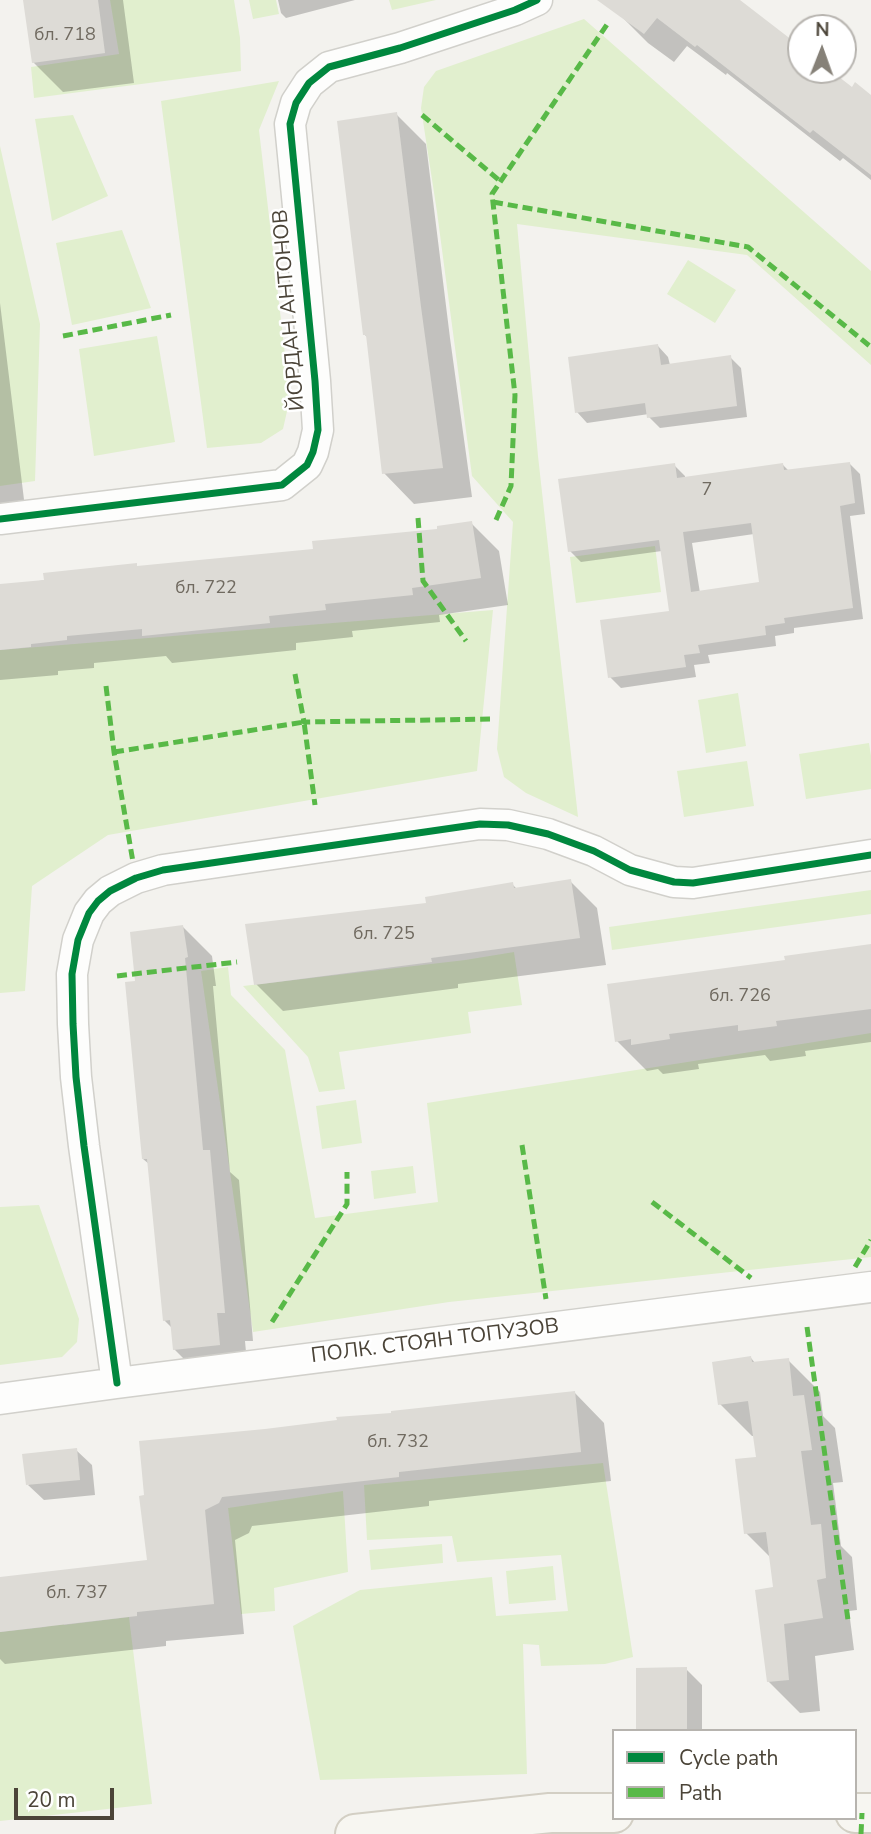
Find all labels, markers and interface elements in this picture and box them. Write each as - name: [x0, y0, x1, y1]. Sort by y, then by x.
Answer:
- north arrow: [787, 14, 857, 84]
- text: N: [815, 17, 830, 43]
- house number: бл. 718: [34, 25, 96, 47]
- street label: ЙОРДАН АНТОНОВ: [269, 208, 311, 412]
- house number: 7: [702, 480, 712, 502]
- house number: бл. 722: [175, 578, 237, 600]
- house number: бл. 725: [353, 924, 415, 946]
- house number: бл. 726: [709, 986, 771, 1008]
- street label: ПОЛК. СТОЯН ТОПУЗОВ: [310, 1314, 560, 1370]
- house number: бл. 732: [367, 1432, 429, 1454]
- house number: бл. 737: [46, 1583, 108, 1605]
- legend: [612, 1729, 857, 1820]
- text: Cycle path: [679, 1744, 778, 1772]
- scale bar: [18, 1774, 117, 1818]
- text: Path: [679, 1779, 722, 1807]
- text: 20 m: [27, 1786, 76, 1814]

